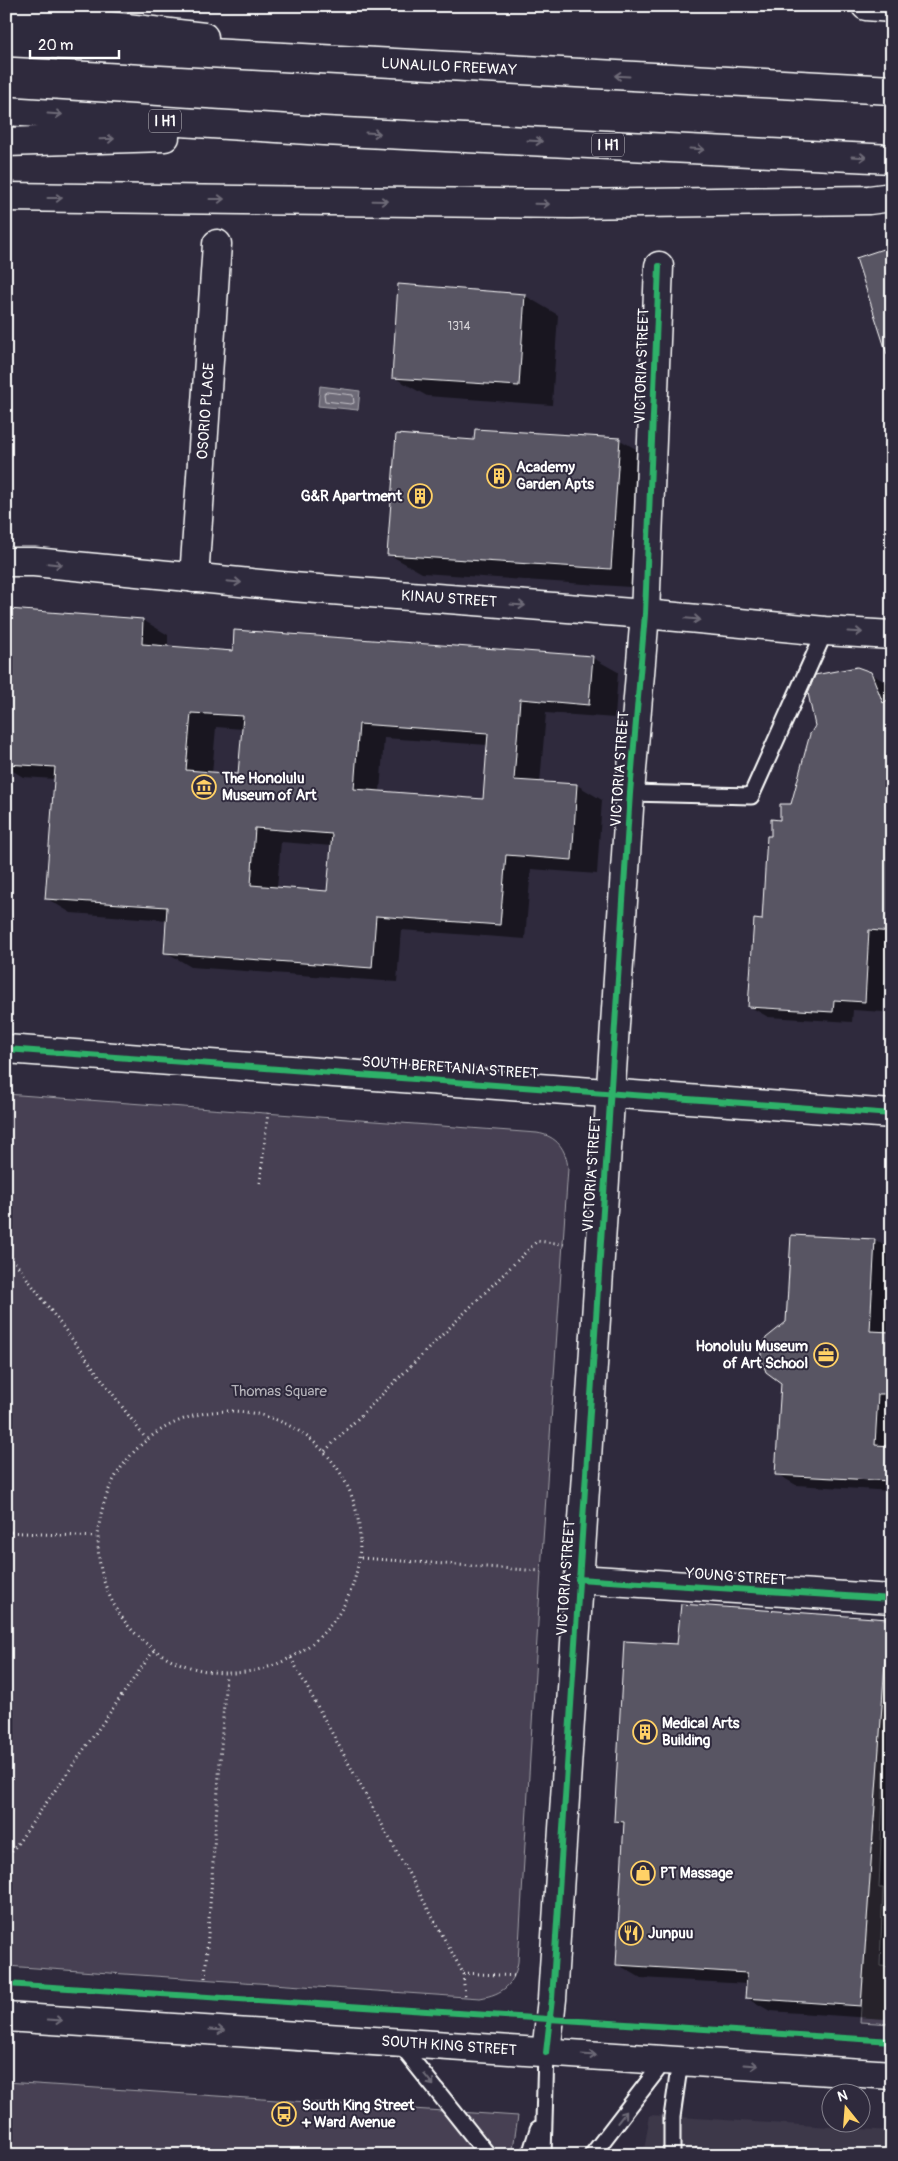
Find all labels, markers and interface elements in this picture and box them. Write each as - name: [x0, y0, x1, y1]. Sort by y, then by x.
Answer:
- scale bar: [30, 28, 119, 60]
- text: 20 m: [38, 36, 73, 55]
- street label: LUNALILO FREEWAY: [381, 54, 518, 80]
- one-way arrow: [615, 72, 631, 81]
- one-way arrow: [47, 110, 63, 119]
- road number: I H1: [149, 110, 181, 132]
- one-way arrow: [364, 129, 380, 138]
- one-way arrow: [99, 134, 115, 143]
- road number: I H1: [592, 134, 624, 156]
- one-way arrow: [527, 137, 543, 146]
- one-way arrow: [689, 145, 705, 154]
- one-way arrow: [851, 153, 867, 162]
- one-way arrow: [46, 193, 63, 203]
- one-way arrow: [209, 194, 225, 204]
- one-way arrow: [372, 197, 388, 206]
- one-way arrow: [534, 199, 550, 209]
- street label: VICTORIA STREET: [630, 308, 654, 424]
- house number: 1314: [447, 319, 471, 334]
- street label: OSORIO PLACE: [193, 362, 219, 460]
- place label: Academy Garden Apts: [516, 458, 594, 494]
- building icon: Academy Garden Apts: [486, 463, 512, 489]
- building icon: G&R Apartment: [407, 483, 433, 509]
- place label: G&R Apartment: [301, 487, 403, 506]
- one-way arrow: [47, 559, 63, 569]
- one-way arrow: [226, 577, 242, 587]
- street label: KINAU STREET: [400, 586, 498, 612]
- one-way arrow: [510, 600, 526, 609]
- one-way arrow: [685, 614, 701, 624]
- one-way arrow: [847, 628, 863, 637]
- street label: VICTORIA STREET: [606, 711, 634, 827]
- place label: The Honolulu Museum of Art: [221, 769, 318, 805]
- museum icon: The Honolulu Museum of Art: [191, 774, 217, 800]
- street label: SOUTH BERETANIA STREET: [361, 1052, 539, 1084]
- street label: VICTORIA STREET: [578, 1116, 606, 1232]
- place label: Honolulu Museum of Art School: [695, 1337, 808, 1373]
- office icon: Honolulu Museum of Art School: [813, 1342, 839, 1368]
- park label: Thomas Square: [231, 1382, 328, 1401]
- street label: VICTORIA STREET: [552, 1520, 580, 1636]
- street label: YOUNG STREET: [684, 1564, 787, 1590]
- place label: Medical Arts Building: [662, 1714, 740, 1750]
- building icon: Medical Arts Building: [632, 1719, 658, 1745]
- shop icon: PT Massage: [630, 1860, 656, 1886]
- place label: PT Massage: [660, 1864, 734, 1883]
- restaurant icon: Junpuu: [618, 1920, 644, 1946]
- place label: Junpuu: [648, 1924, 694, 1943]
- one-way arrow: [47, 2016, 63, 2025]
- one-way arrow: [209, 2026, 225, 2035]
- street label: SOUTH KING STREET: [381, 2032, 517, 2060]
- one-way arrow: [580, 2051, 596, 2060]
- one-way arrow: [743, 2061, 759, 2070]
- one-way arrow: [423, 2073, 434, 2086]
- north arrow: [820, 2084, 870, 2134]
- text: N: [835, 2087, 849, 2106]
- place label: South King Street + Ward Avenue: [301, 2096, 415, 2132]
- bus stop icon: South King Street + Ward Avenue: [271, 2101, 297, 2127]
- one-way arrow: [617, 2110, 628, 2123]

